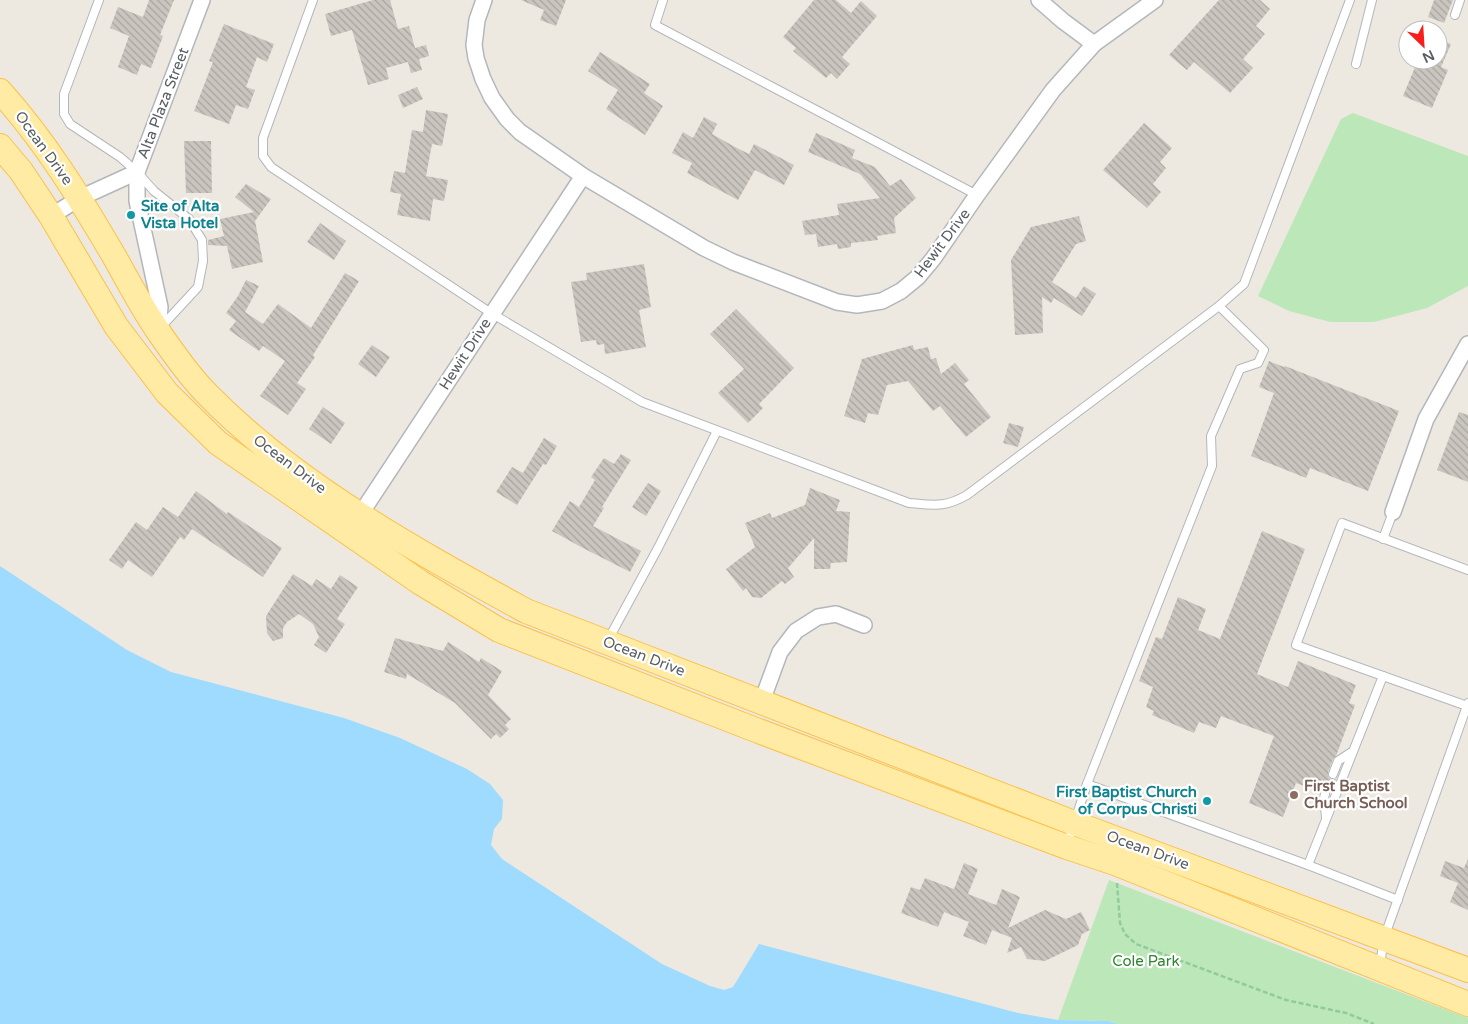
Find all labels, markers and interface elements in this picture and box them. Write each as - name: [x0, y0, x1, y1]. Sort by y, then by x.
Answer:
- north arrow: [1398, 20, 1448, 70]
- street label: Alta Plaza Street: [134, 45, 193, 161]
- text: N: [1420, 46, 1437, 66]
- street label: Ocean Drive: [11, 108, 77, 188]
- place label: Site of Alta Vista Hotel: [141, 197, 220, 232]
- street label: Hewit Drive: [910, 205, 974, 281]
- marker: Site of Alta Vista Hotel: [125, 209, 137, 221]
- street label: Hewit Drive: [435, 315, 495, 393]
- street label: Ocean Drive: [250, 431, 330, 497]
- street label: Ocean Drive: [600, 632, 688, 680]
- place label: First Baptist Church School: [1304, 777, 1408, 812]
- place label: First Baptist Church of Corpus Christi: [1056, 783, 1197, 819]
- marker: First Baptist Church School: [1288, 789, 1300, 801]
- marker: First Baptist Church of Corpus Christi: [1201, 795, 1213, 807]
- street label: Ocean Drive: [1104, 827, 1192, 873]
- park label: Cole Park: [1112, 952, 1180, 970]

